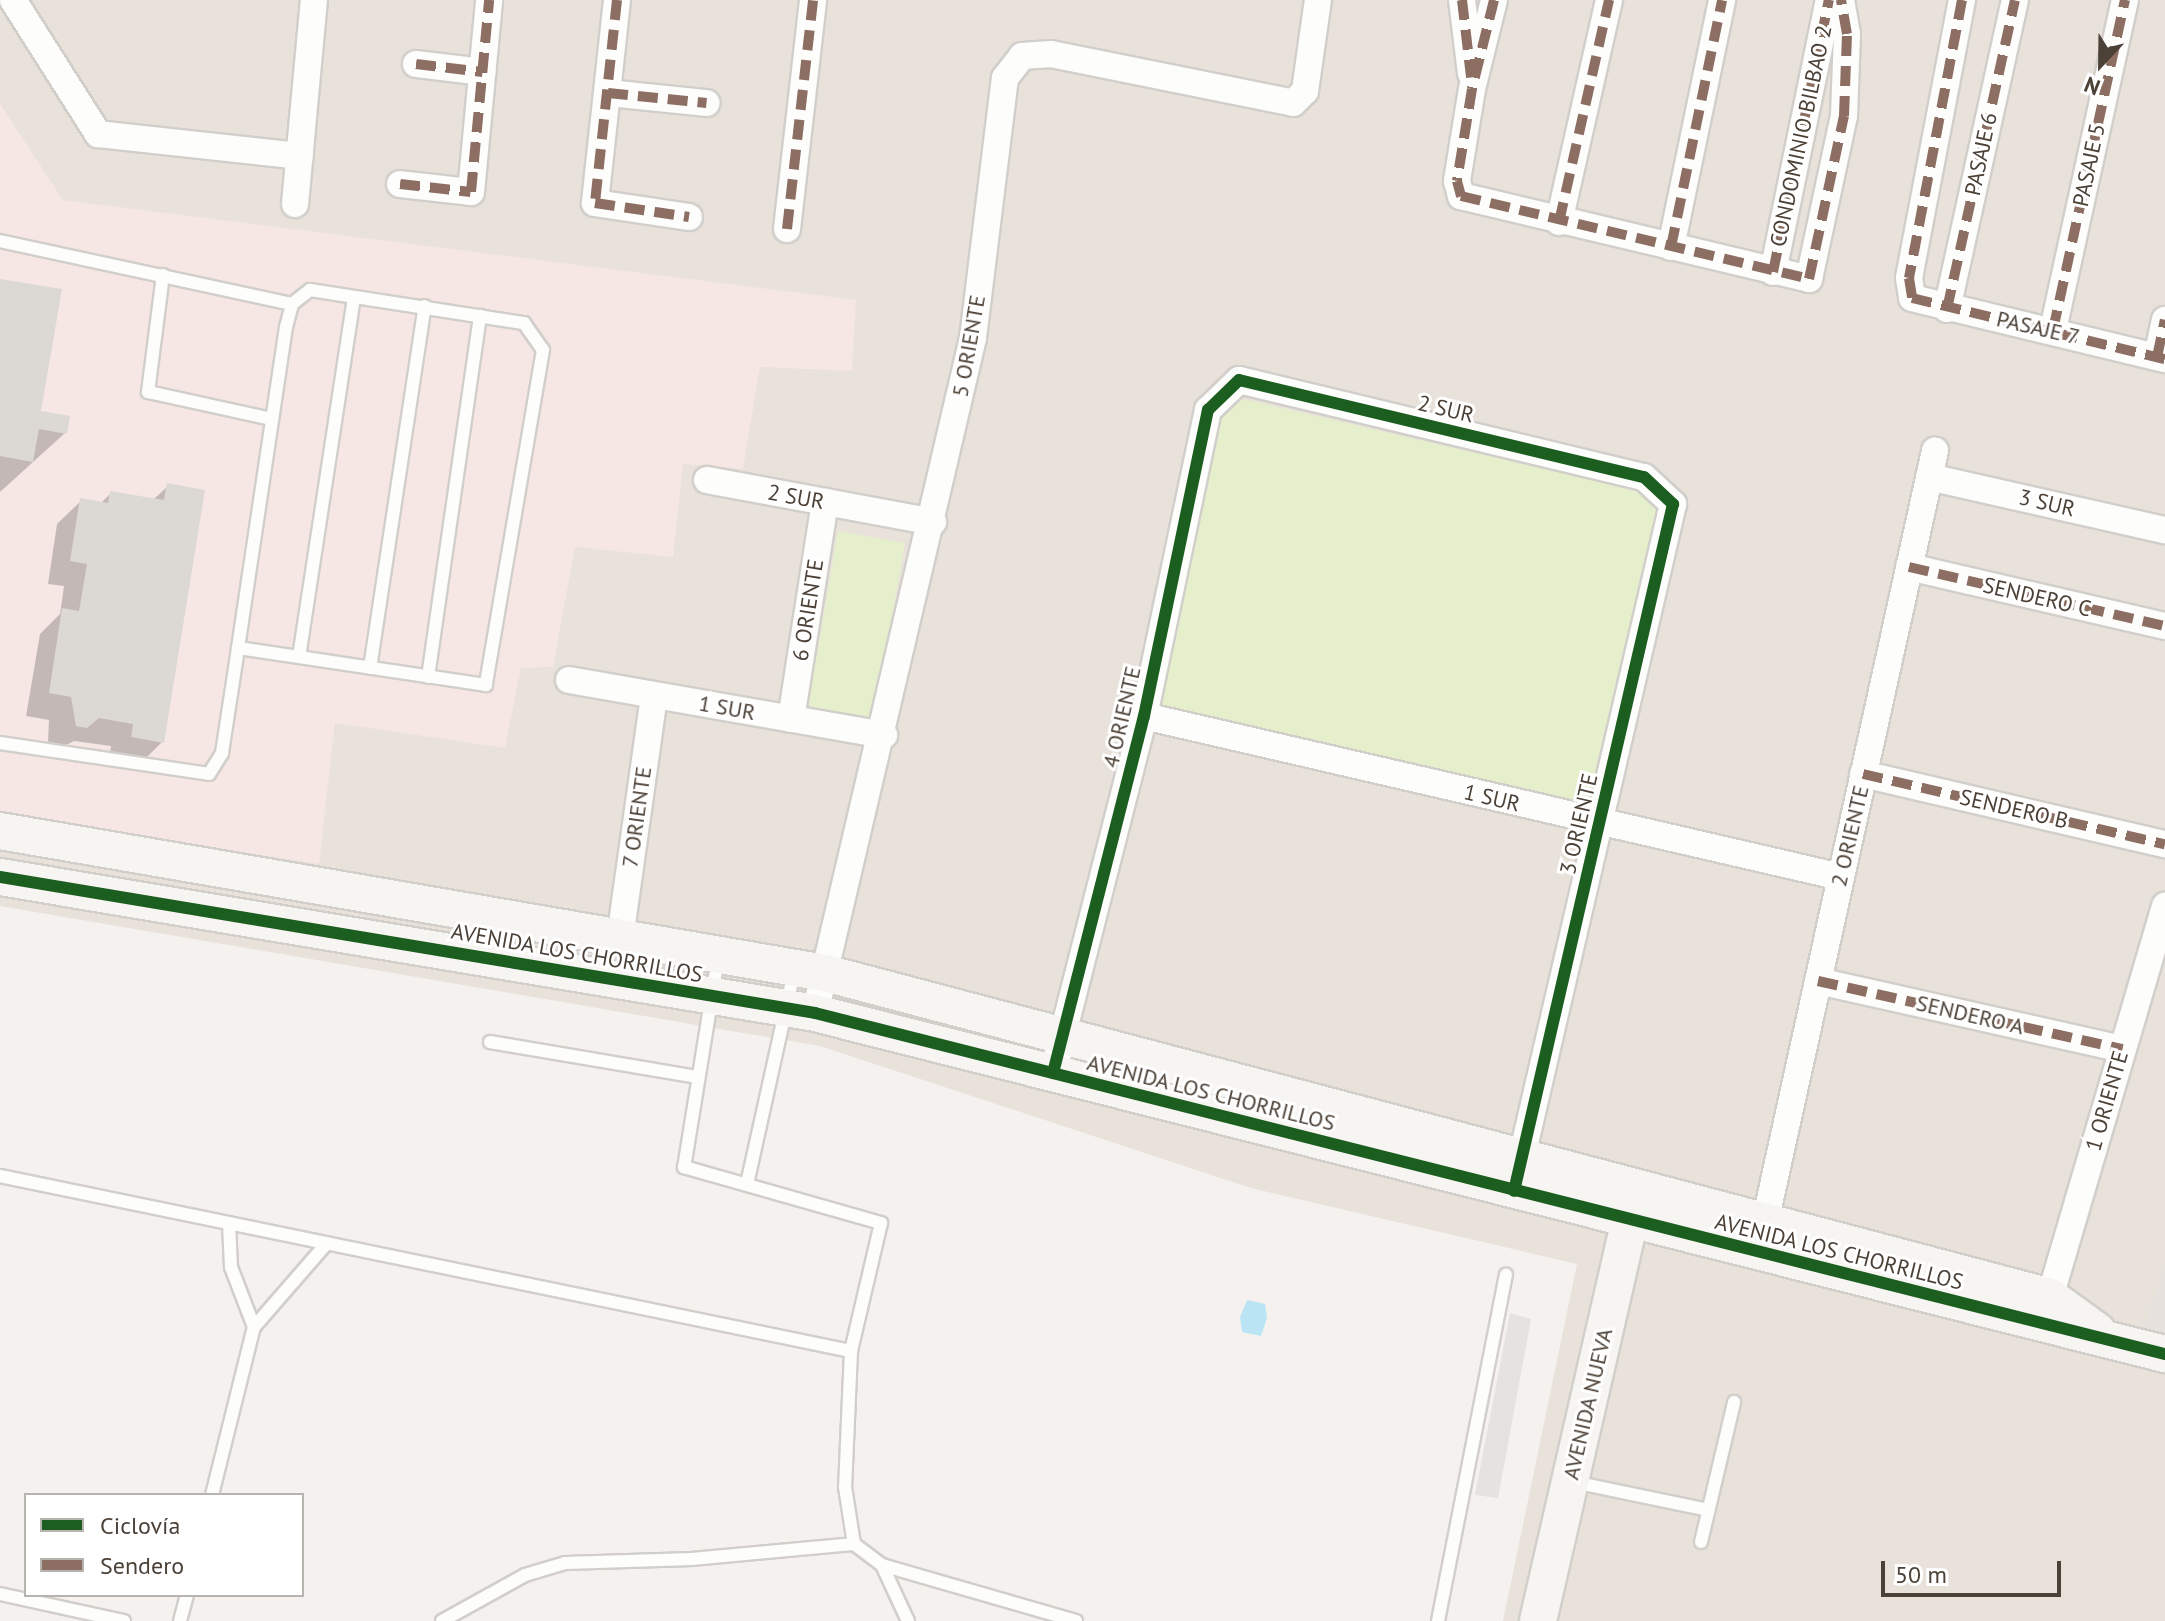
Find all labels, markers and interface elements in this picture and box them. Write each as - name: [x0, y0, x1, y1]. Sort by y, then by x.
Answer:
- street label: CONDOMINIO BILBAO 2: [1765, 23, 1837, 249]
- north arrow: [2061, 24, 2141, 104]
- text: N: [2080, 71, 2104, 102]
- street label: PASAJE 6: [1959, 110, 2003, 198]
- street label: PASAJE 5: [2067, 121, 2111, 209]
- street label: 5 ORIENTE: [947, 293, 991, 399]
- street label: PASAJE 7: [1994, 306, 2082, 350]
- street label: 2 SUR: [1415, 390, 1477, 428]
- street label: 2 SUR: [766, 479, 826, 515]
- street label: 3 SUR: [2016, 484, 2078, 522]
- street label: 6 ORIENTE: [787, 557, 829, 663]
- street label: SENDERO C: [1980, 572, 2094, 622]
- street label: 4 ORIENTE: [1098, 664, 1146, 770]
- street label: 1 SUR: [697, 690, 757, 726]
- street label: 7 ORIENTE: [617, 764, 657, 870]
- street label: 3 ORIENTE: [1555, 771, 1603, 877]
- street label: 1 SUR: [1461, 779, 1523, 817]
- street label: 2 ORIENTE: [1826, 783, 1874, 889]
- street label: SENDERO B: [1957, 784, 2071, 834]
- street label: AVENIDA LOS CHORRILLOS: [449, 918, 705, 988]
- street label: SENDERO A: [1913, 990, 2027, 1040]
- street label: 1 ORIENTE: [2080, 1048, 2134, 1154]
- street label: AVENIDA LOS CHORRILLOS: [1084, 1049, 1338, 1137]
- street label: AVENIDA LOS CHORRILLOS: [1712, 1208, 1966, 1296]
- street label: AVENIDA NUEVA: [1558, 1325, 1618, 1483]
- legend: [24, 1493, 304, 1597]
- text: Ciclovía: [100, 1510, 180, 1541]
- scale bar: [1885, 1545, 2065, 1595]
- text: Sendero: [100, 1550, 184, 1581]
- text: 50 m: [1895, 1559, 1947, 1590]

